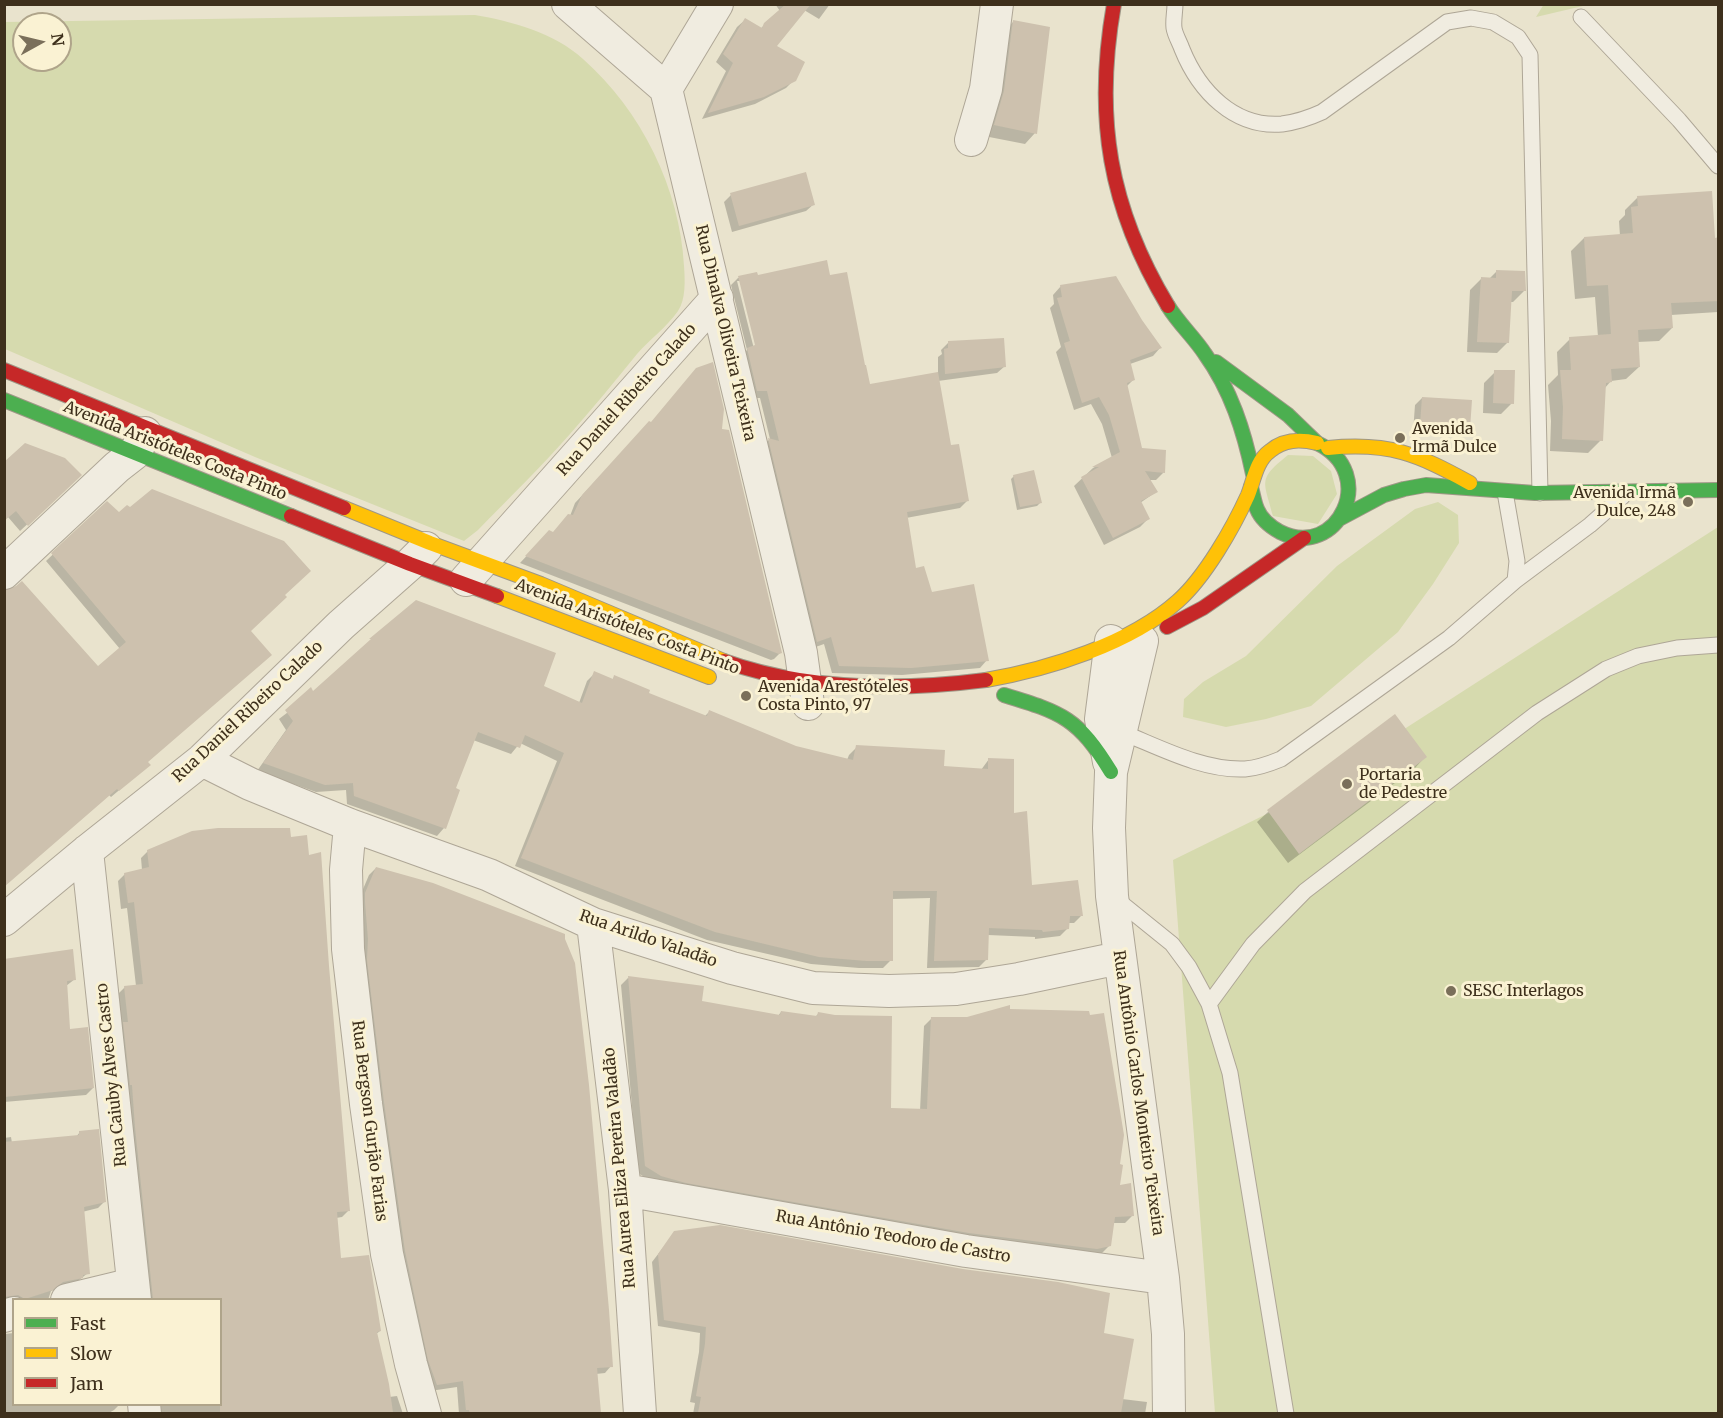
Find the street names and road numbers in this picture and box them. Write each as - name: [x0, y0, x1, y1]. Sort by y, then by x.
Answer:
- street label: Rua Dinalva Oliveira Teixeira: [691, 223, 759, 443]
- street label: Rua Daniel Ribeiro Calado: [554, 320, 700, 480]
- street label: Avenida Aristóteles Costa Pinto: [61, 397, 289, 505]
- street label: Avenida Aristóteles Costa Pinto: [512, 575, 742, 679]
- street label: Rua Daniel Ribeiro Calado: [169, 637, 327, 787]
- street label: Rua Arildo Valadão: [576, 906, 720, 972]
- street label: Rua Antônio Carlos Monteiro Teixeira: [1108, 949, 1168, 1237]
- street label: Rua Caiuby Alves Castro: [93, 982, 131, 1168]
- street label: Rua Bergson Gurjão Farias: [347, 1019, 391, 1223]
- street label: Rua Aurea Eliza Pereira Valadão: [600, 1047, 640, 1289]
- street label: Rua Antônio Teodoro de Castro: [774, 1207, 1012, 1267]

